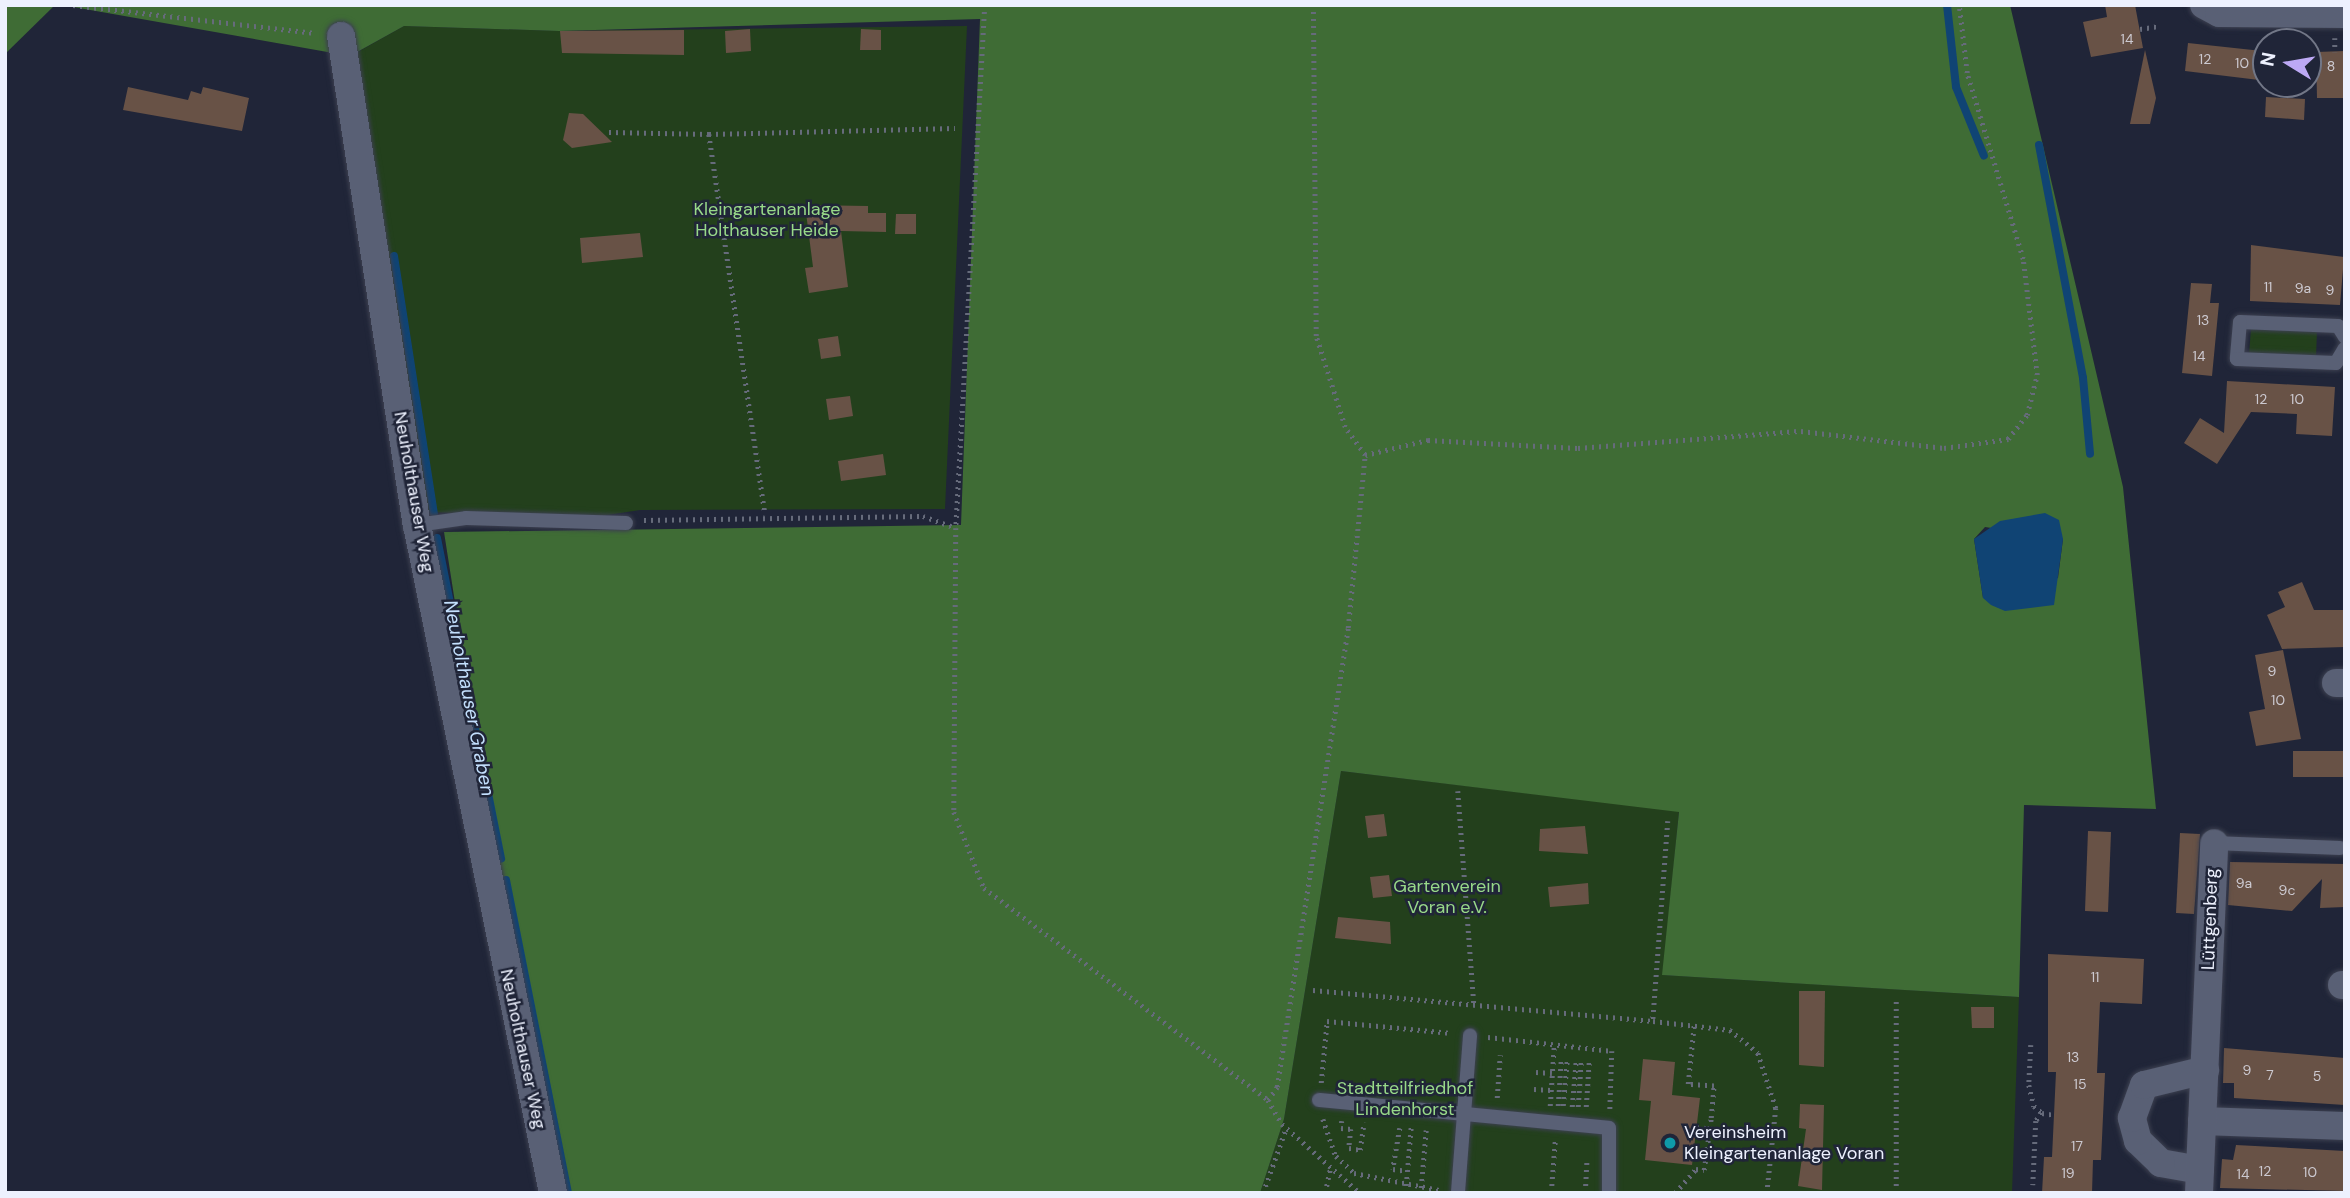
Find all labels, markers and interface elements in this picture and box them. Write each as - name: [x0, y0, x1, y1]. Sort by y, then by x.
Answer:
- north arrow: [2252, 28, 2322, 98]
- house number: 14: [2121, 31, 2133, 47]
- text: N: [2254, 50, 2281, 68]
- house number: 12: [2199, 51, 2211, 67]
- house number: 10: [2235, 55, 2249, 71]
- house number: 8: [2327, 58, 2335, 74]
- park label: Kleingartenanlage Holthauser Heide: [693, 199, 841, 242]
- house number: 11: [2264, 279, 2272, 295]
- house number: 9a: [2295, 280, 2311, 296]
- house number: 9: [2326, 282, 2334, 298]
- house number: 13: [2197, 312, 2209, 328]
- house number: 14: [2193, 348, 2205, 364]
- house number: 12: [2255, 391, 2267, 407]
- house number: 10: [2290, 391, 2304, 407]
- street label: Neuholthauser Weg: [389, 410, 439, 574]
- water label: Neuholthauser Graben: [439, 598, 499, 798]
- house number: 9: [2268, 663, 2276, 679]
- house number: 10: [2271, 692, 2285, 708]
- street label: Lüttgenberg: [2197, 868, 2223, 970]
- house number: 9a: [2236, 875, 2252, 891]
- park label: Gartenverein Voran e.V.: [1393, 876, 1501, 918]
- house number: 9c: [2279, 882, 2295, 898]
- street label: Neuholthauser Weg: [495, 967, 551, 1131]
- house number: 11: [2091, 969, 2099, 985]
- house number: 13: [2067, 1049, 2079, 1065]
- house number: 9: [2243, 1062, 2251, 1078]
- house number: 7: [2266, 1067, 2274, 1083]
- house number: 5: [2313, 1068, 2321, 1084]
- house number: 15: [2074, 1076, 2086, 1092]
- park label: Stadtteilfriedhof Lindenhorst: [1337, 1078, 1473, 1120]
- place label: Vereinsheim Kleingartenanlage Voran: [1684, 1122, 1884, 1164]
- marker: Vereinsheim Kleingartenanlage Voran: [1662, 1135, 1678, 1151]
- house number: 17: [2071, 1138, 2083, 1154]
- house number: 12: [2259, 1163, 2271, 1179]
- house number: 10: [2303, 1164, 2317, 1180]
- house number: 19: [2061, 1165, 2075, 1181]
- house number: 14: [2237, 1166, 2249, 1182]

